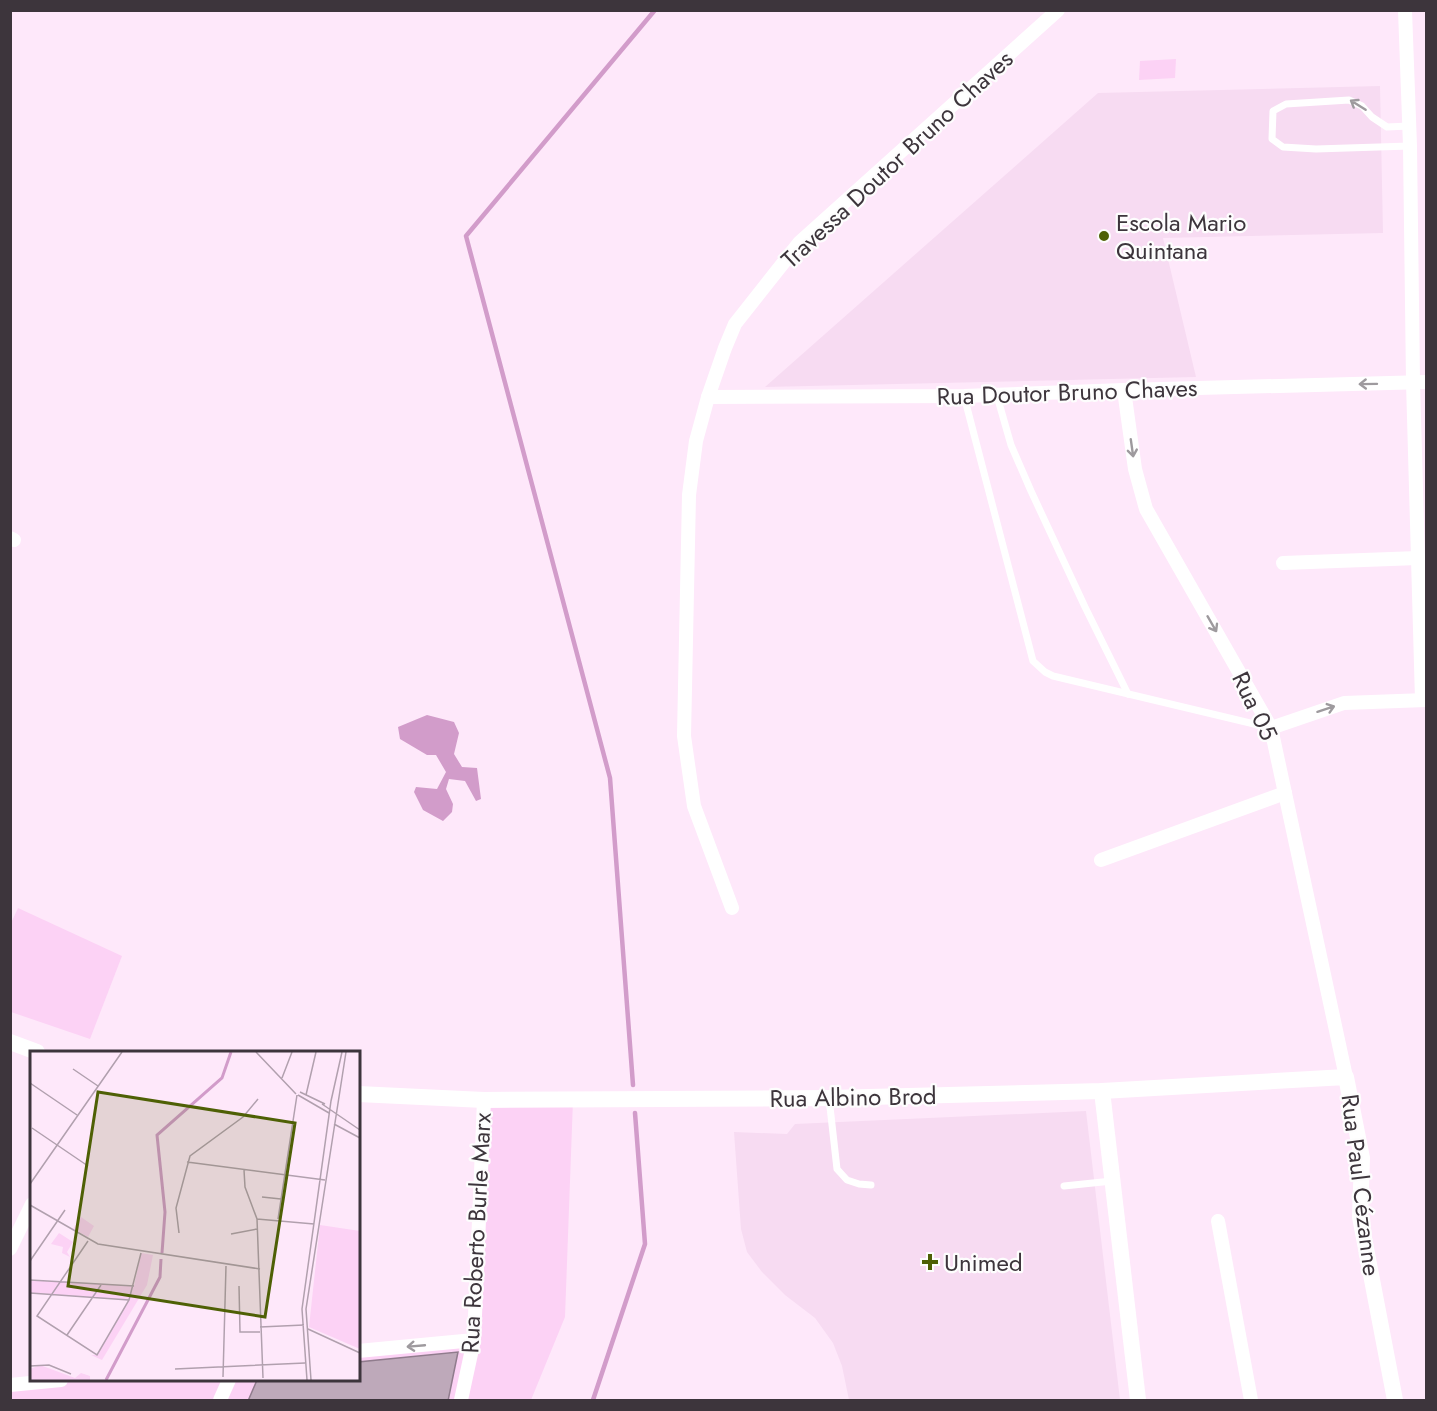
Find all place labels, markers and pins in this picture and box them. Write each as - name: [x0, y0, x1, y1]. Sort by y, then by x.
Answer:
- place label: Escola Mario Quintana: [1116, 205, 1246, 268]
- marker: Escola Mario Quintana: [1097, 229, 1111, 243]
- place label: Unimed: [944, 1245, 1023, 1280]
- marker: Unimed: [921, 1253, 939, 1271]

